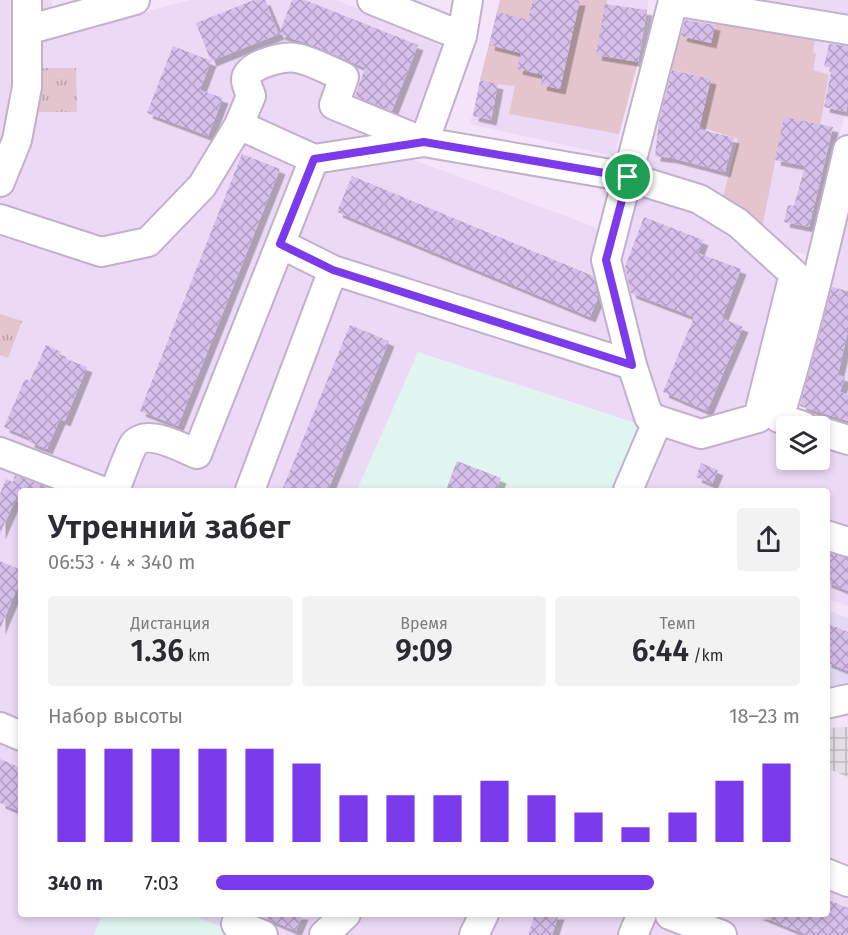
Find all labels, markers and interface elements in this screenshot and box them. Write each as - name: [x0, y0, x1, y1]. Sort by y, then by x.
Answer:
- pin: [602, 151, 653, 202]
- icon: arrive: [611, 160, 644, 193]
- map controls: [776, 416, 830, 470]
- button: layers: [776, 416, 830, 470]
- text: Утренний забег: [48, 507, 291, 547]
- button: share: [737, 508, 800, 571]
- text: 06:53 · 4 × 340 m: [48, 550, 195, 574]
- text: Дистанция: [131, 614, 210, 633]
- text: Время: [400, 614, 448, 633]
- text: Темп: [660, 614, 696, 633]
- text: 1.36: [131, 633, 184, 669]
- text: 9:09: [395, 633, 453, 669]
- text: 6:44: [632, 633, 689, 669]
- text: km: [184, 646, 210, 665]
- text: /km: [689, 646, 723, 665]
- text: Набор высоты: [48, 704, 183, 728]
- text: 18–23 m: [729, 704, 800, 728]
- text: 340 m: [48, 871, 103, 895]
- text: 7:03: [144, 871, 179, 895]

